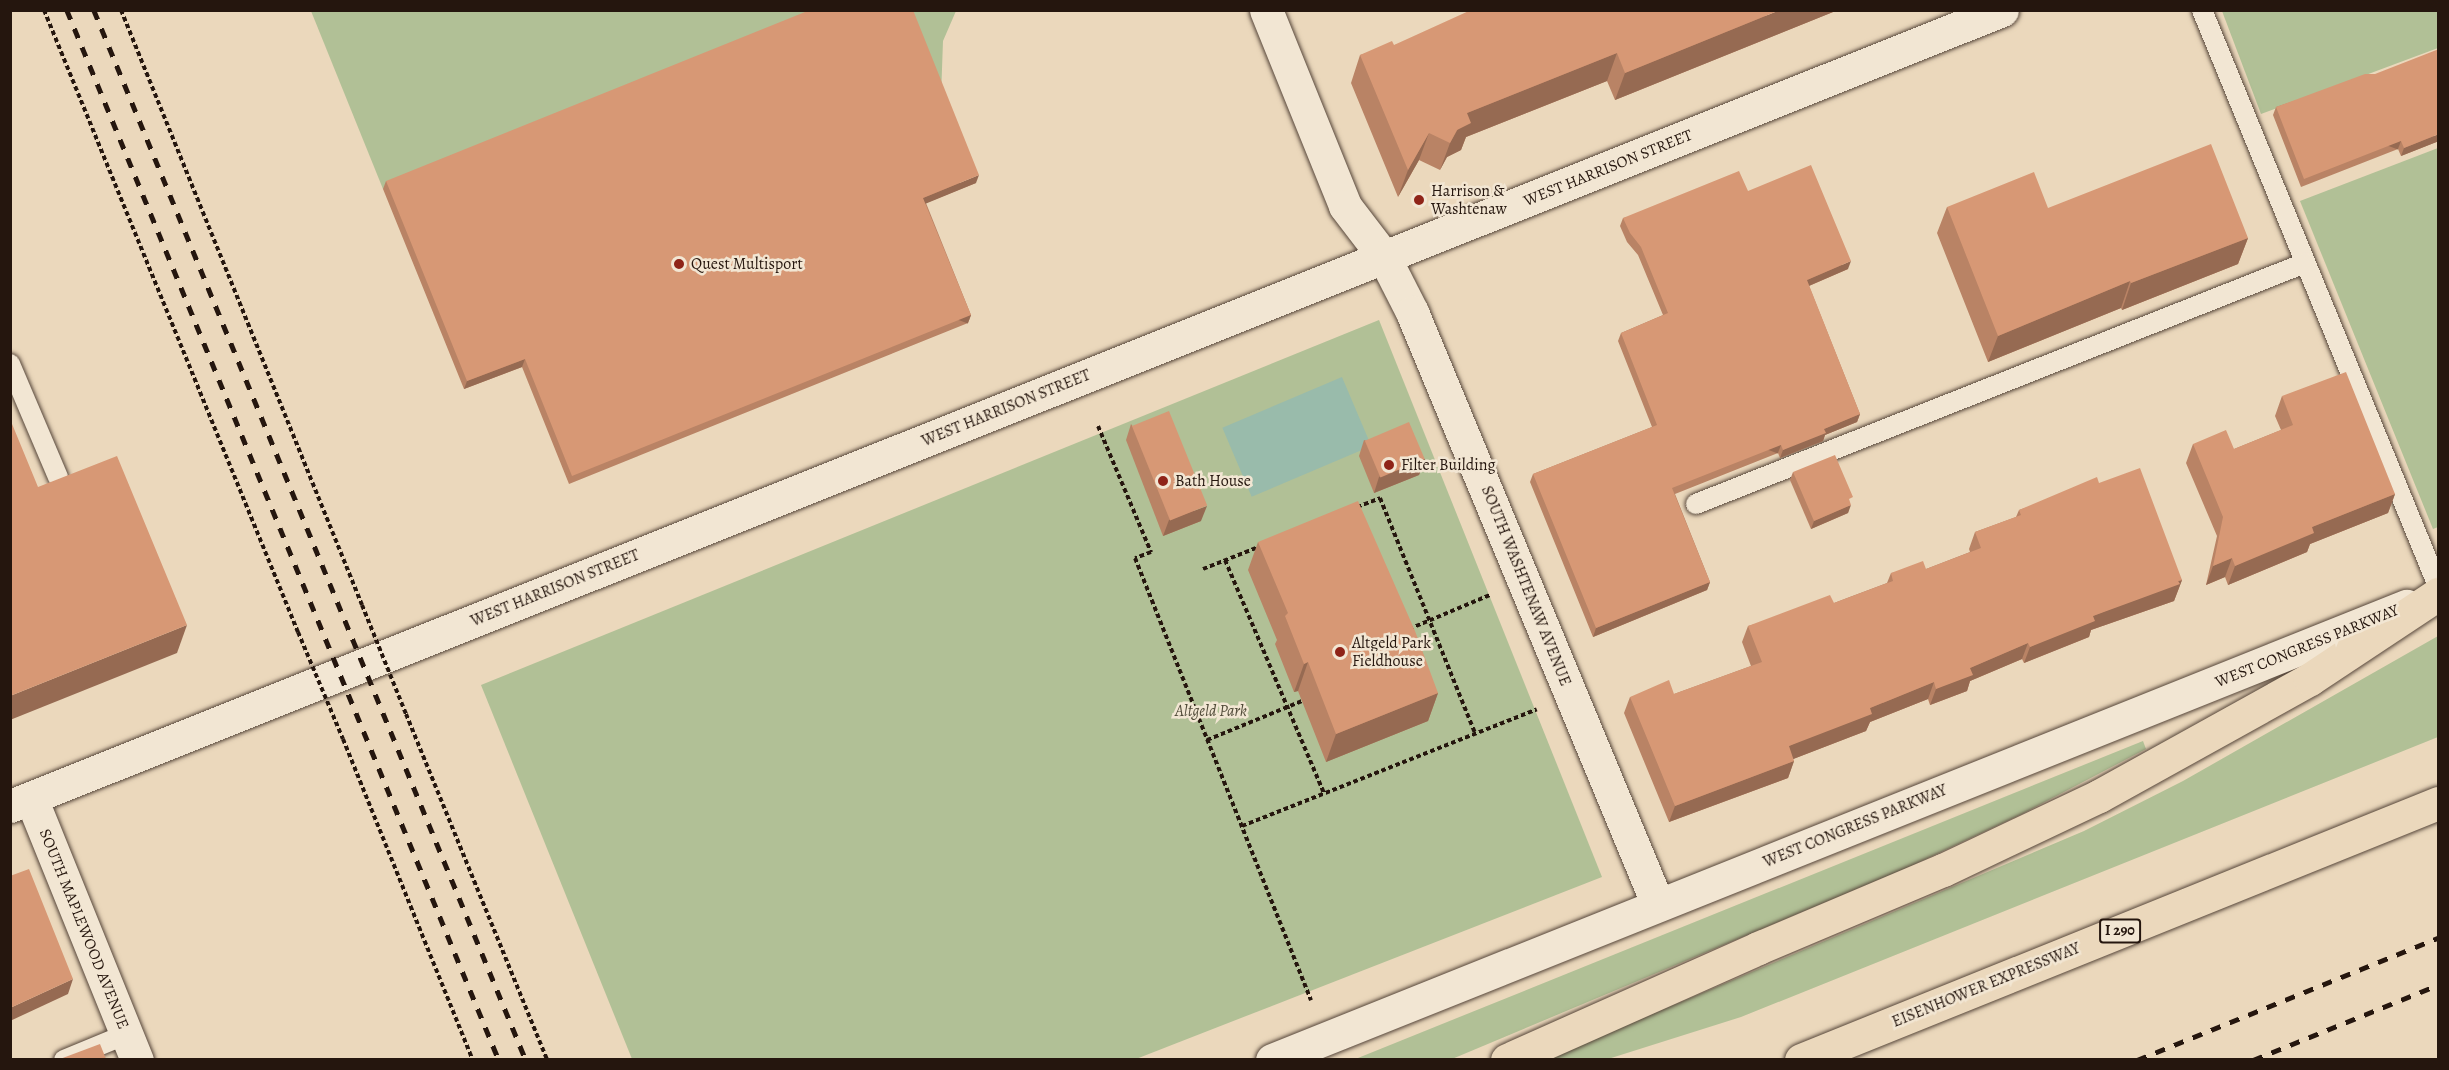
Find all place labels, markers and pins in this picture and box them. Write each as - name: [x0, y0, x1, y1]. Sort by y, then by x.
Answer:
- place label: Harrison & Washtenaw: [1431, 181, 1507, 219]
- marker: Harrison & Washtenaw: [1412, 193, 1426, 207]
- place label: Quest Multisport: [691, 254, 803, 274]
- marker: Quest Multisport: [672, 257, 686, 271]
- place label: Filter Building: [1401, 455, 1496, 475]
- marker: Filter Building: [1382, 458, 1396, 472]
- place label: Bath House: [1175, 471, 1251, 491]
- marker: Bath House: [1156, 474, 1170, 488]
- place label: Altgeld Park Fieldhouse: [1352, 633, 1431, 671]
- marker: Altgeld Park Fieldhouse: [1333, 645, 1347, 659]

